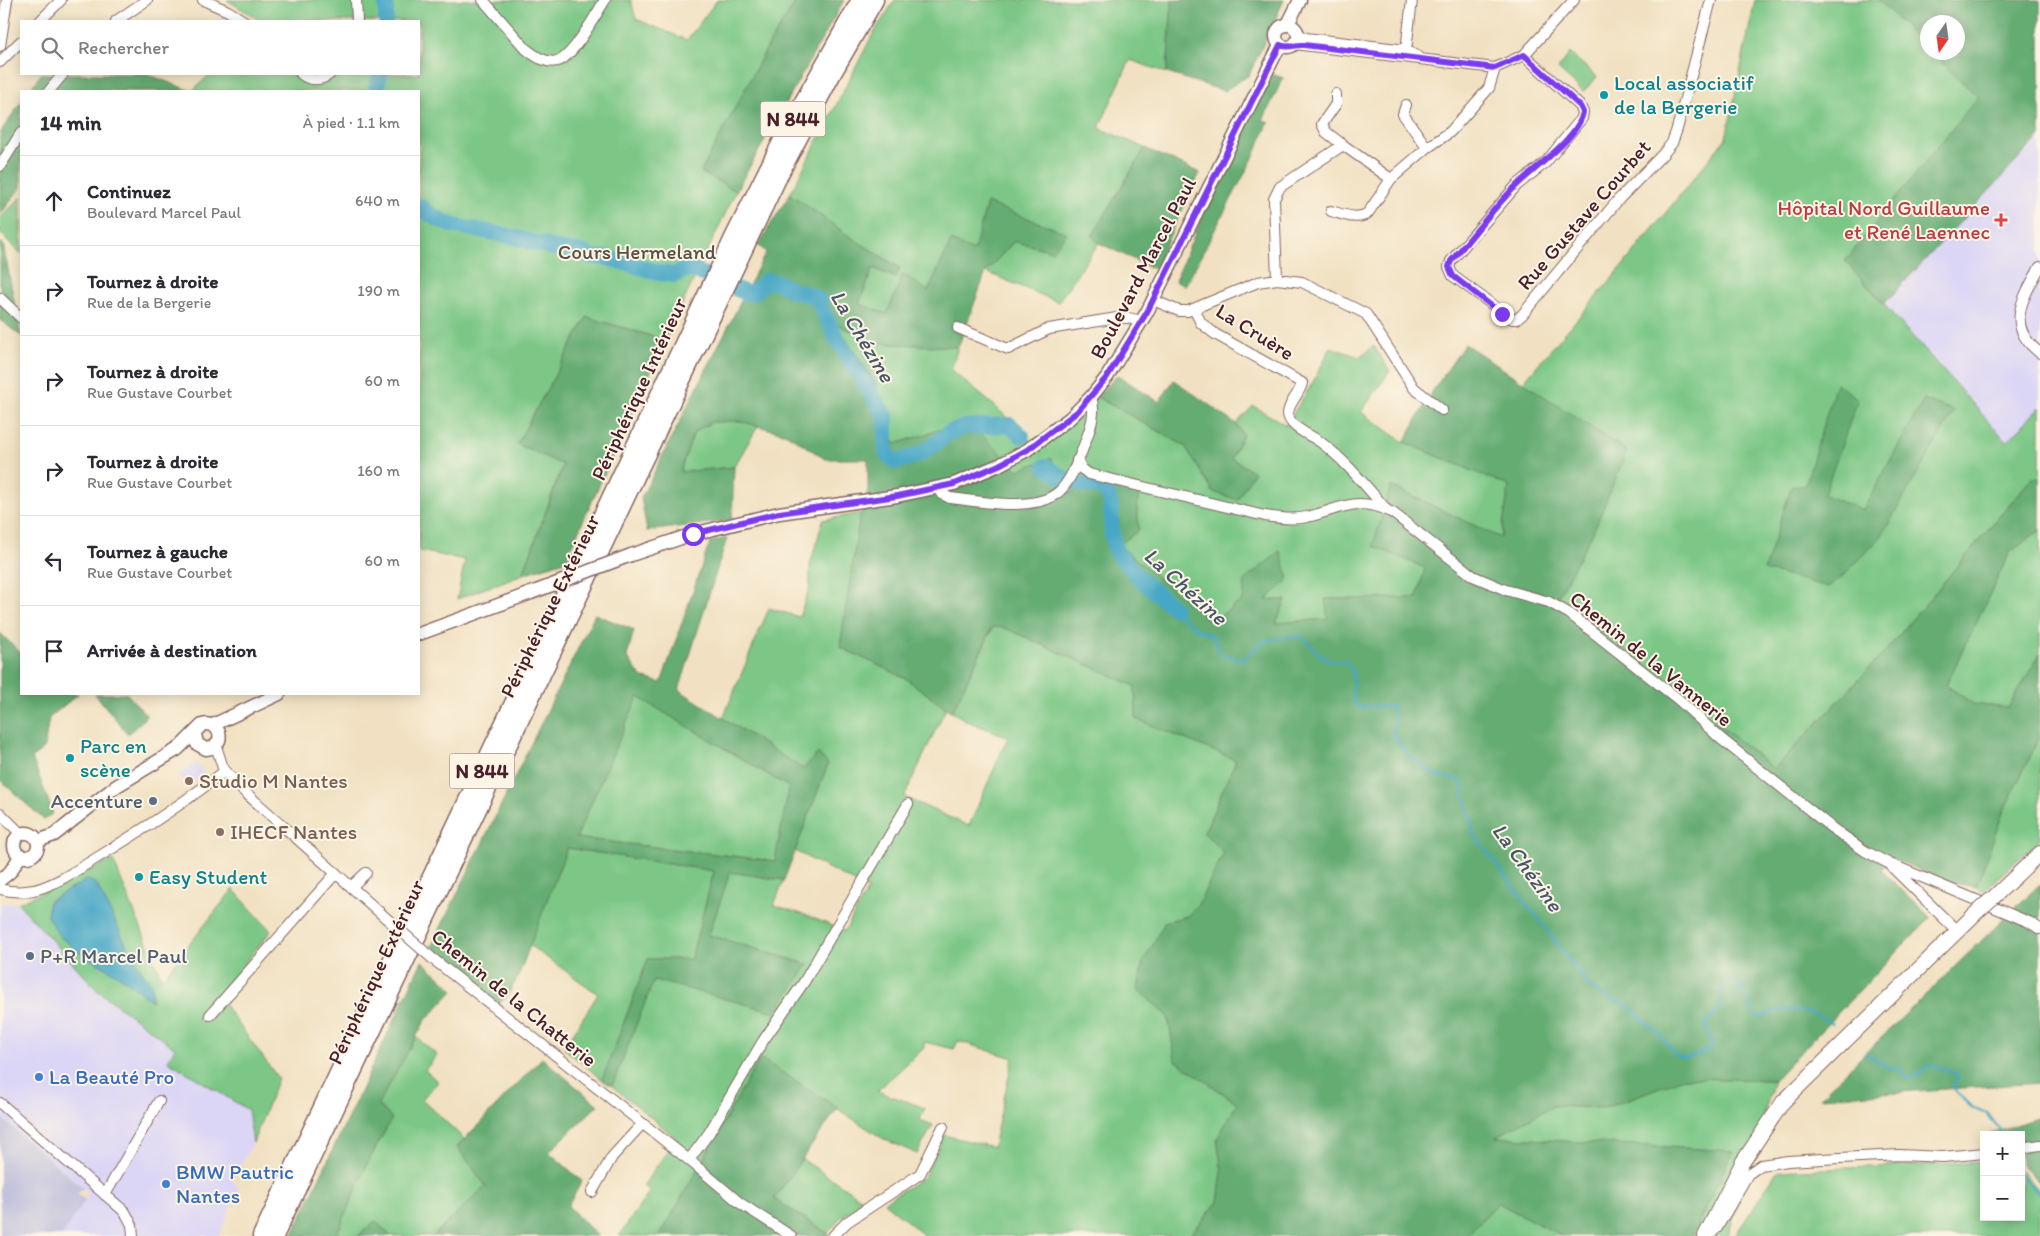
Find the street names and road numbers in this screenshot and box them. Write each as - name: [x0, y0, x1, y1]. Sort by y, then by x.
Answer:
- road number: N 844: [760, 102, 826, 136]
- street label: Rue Gustave Courbet: [1512, 134, 1656, 295]
- street label: Boulevard Marcel Paul: [1084, 173, 1201, 363]
- street label: Périphérique Intérieur: [585, 293, 692, 484]
- street label: La Cruère: [1211, 298, 1299, 365]
- street label: Périphérique Extérieur: [494, 510, 605, 701]
- street label: Chemin de la Vannerie: [1565, 585, 1738, 732]
- road number: N 844: [450, 754, 514, 788]
- street label: Périphérique Extérieur: [322, 875, 430, 1068]
- street label: Chemin de la Chatterie: [427, 923, 602, 1072]

